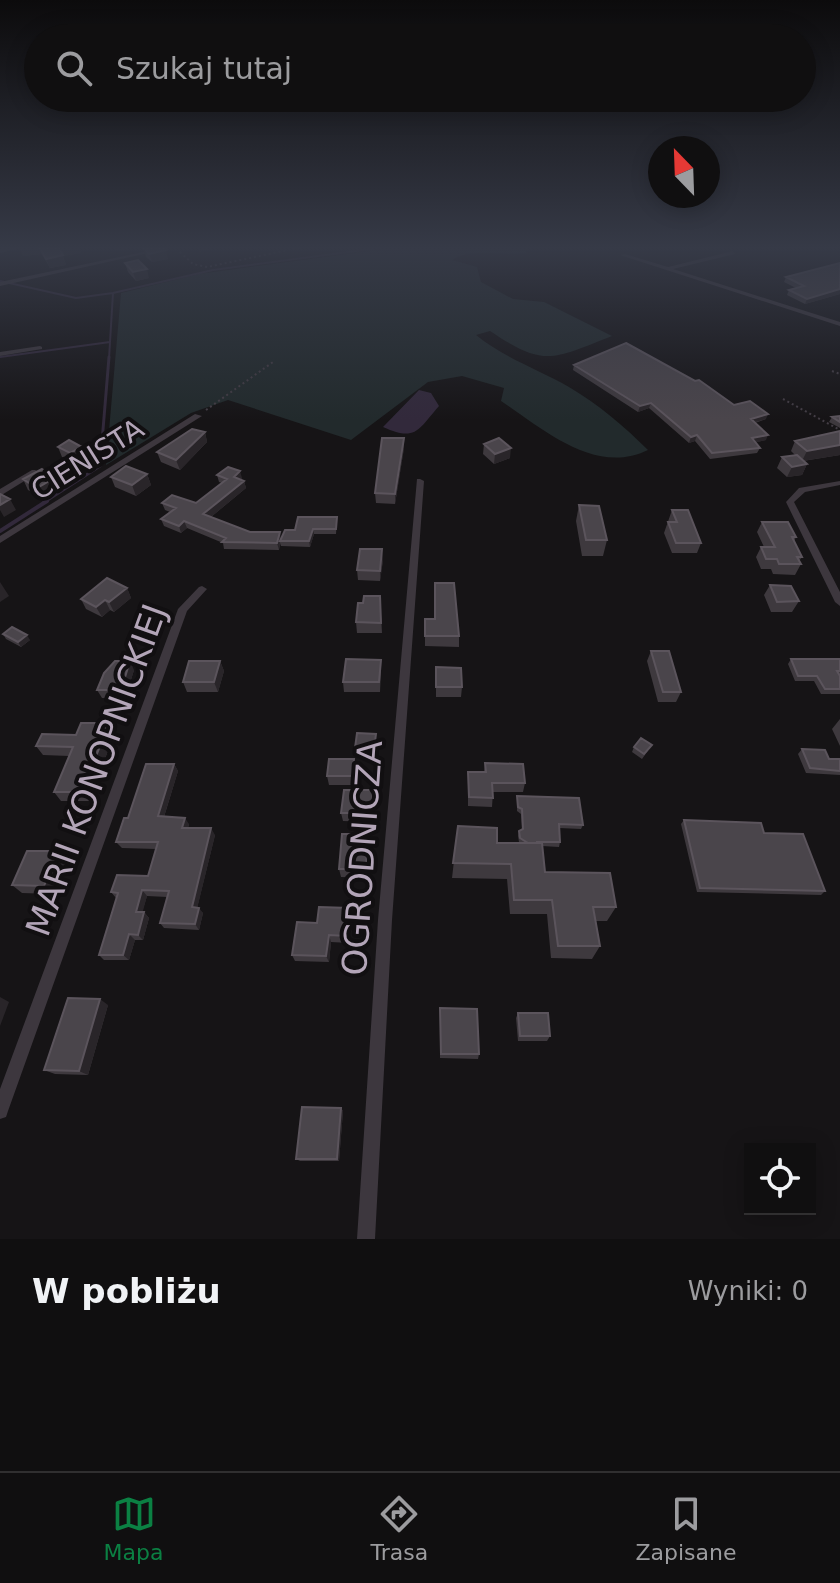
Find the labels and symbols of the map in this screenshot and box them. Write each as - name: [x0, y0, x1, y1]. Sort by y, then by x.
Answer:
- north arrow: [648, 136, 720, 208]
- street label: CIENISTA: [25, 412, 150, 507]
- street label: MARII KONOPNICKIEJ: [17, 599, 175, 941]
- street label: OGRODNICZA: [334, 739, 390, 977]

